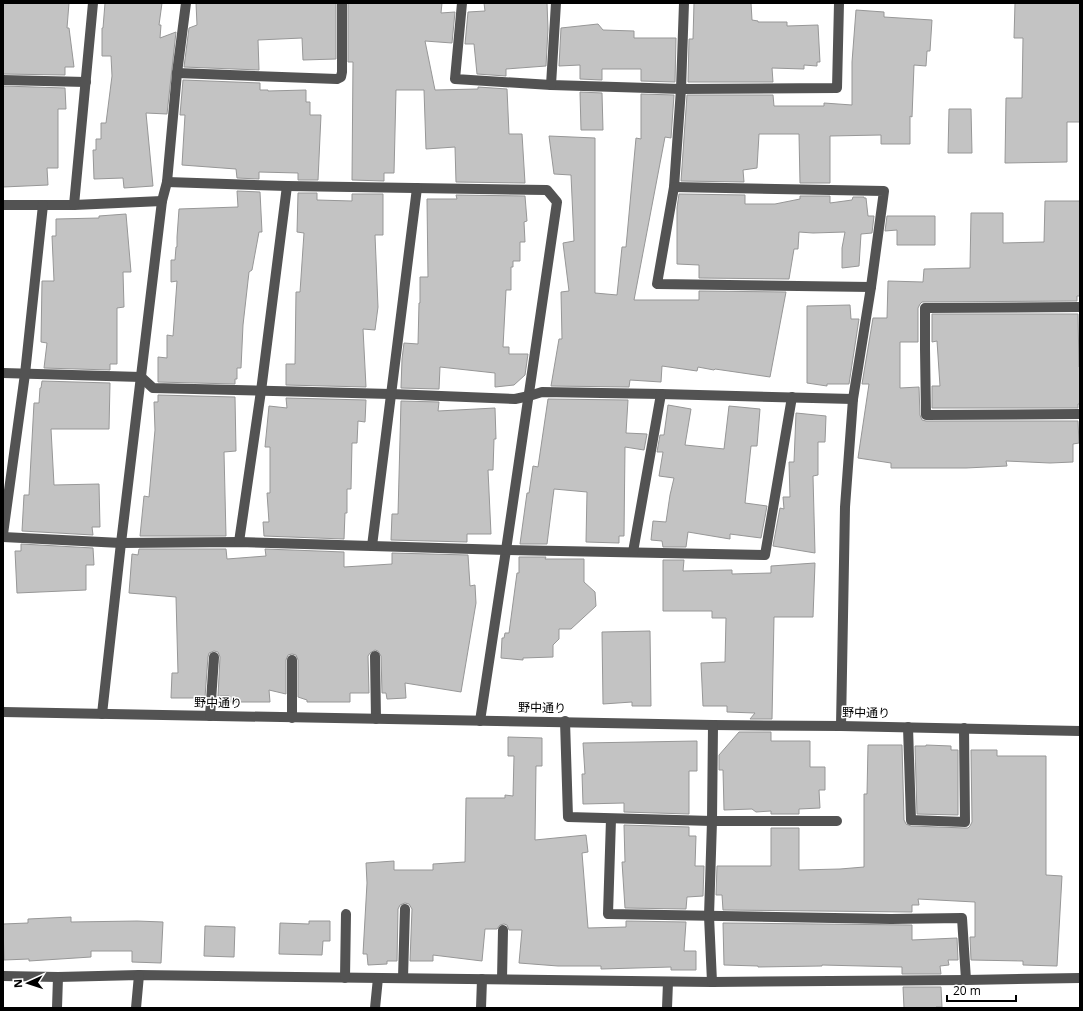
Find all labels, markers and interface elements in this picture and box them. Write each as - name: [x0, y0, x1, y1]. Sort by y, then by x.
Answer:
- street label: 野中通り: [194, 694, 242, 711]
- street label: 野中通り: [518, 699, 566, 716]
- street label: 野中通り: [842, 704, 890, 721]
- north arrow: [8, 963, 48, 1003]
- scale bar: [947, 977, 1016, 1003]
- text: N: [10, 979, 25, 988]
- text: 20 m: [953, 982, 981, 999]

